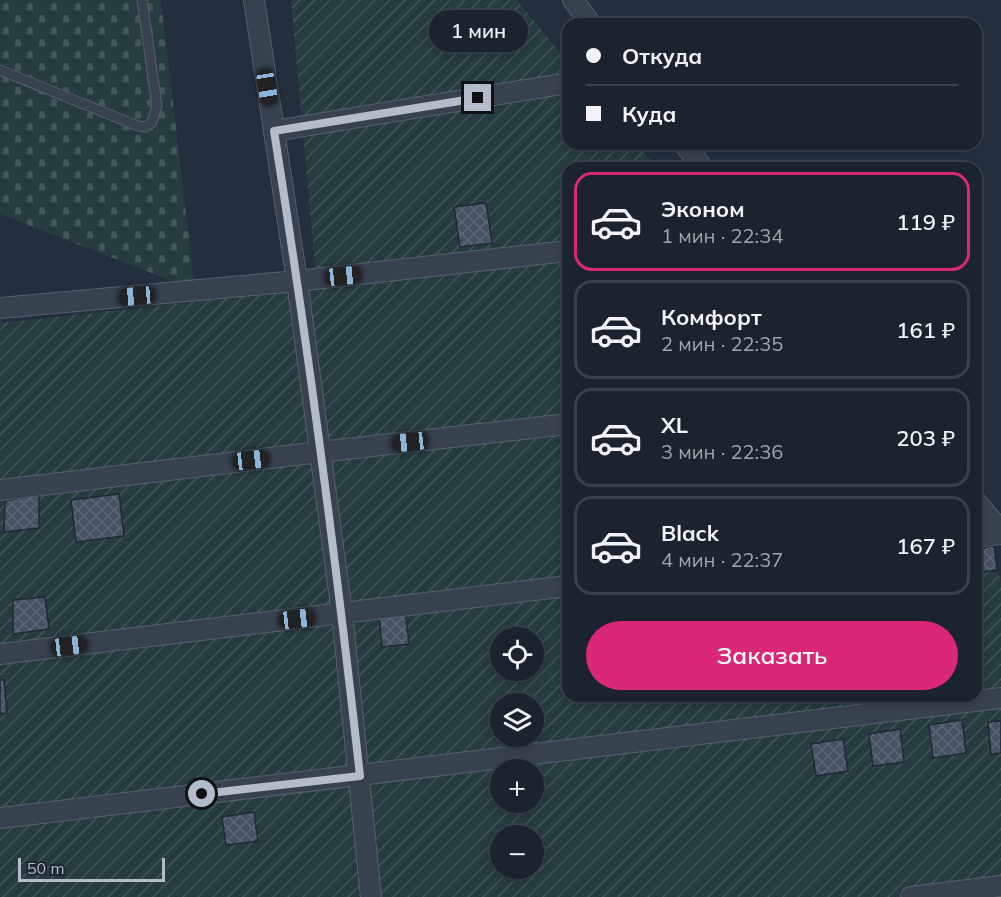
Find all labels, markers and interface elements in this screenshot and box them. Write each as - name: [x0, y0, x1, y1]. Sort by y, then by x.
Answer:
- callout: 1 мин: [428, 11, 528, 53]
- text: 1 мин: [451, 18, 506, 43]
- text: Откуда: [622, 42, 702, 70]
- car: [255, 68, 279, 106]
- route end: [464, 84, 491, 111]
- text: Куда: [622, 100, 676, 128]
- icon: car: [589, 195, 643, 249]
- text: Эконом: [661, 195, 745, 223]
- text: 119 ₽: [896, 208, 955, 236]
- text: 1 мин · 22:34: [661, 223, 783, 248]
- car: [324, 265, 362, 287]
- car: [118, 285, 156, 307]
- icon: car: [589, 303, 643, 357]
- text: Комфорт: [661, 303, 762, 331]
- text: 161 ₽: [896, 316, 955, 344]
- text: 2 мин · 22:35: [661, 331, 783, 356]
- icon: car: [589, 411, 643, 465]
- text: XL: [661, 411, 688, 439]
- text: 203 ₽: [896, 424, 955, 452]
- car: [391, 431, 429, 453]
- text: 3 мин · 22:36: [661, 439, 783, 464]
- car: [232, 449, 270, 471]
- icon: car: [589, 519, 643, 573]
- text: Black: [661, 519, 719, 547]
- text: 167 ₽: [896, 532, 955, 560]
- text: 4 мин · 22:37: [661, 547, 783, 572]
- car: [278, 608, 316, 630]
- button: Заказать: [586, 621, 958, 690]
- map controls: [490, 627, 544, 879]
- button: locate: [490, 627, 544, 681]
- car: [50, 635, 88, 657]
- button: layers: [490, 693, 544, 747]
- button: +: [490, 759, 544, 813]
- route start: [188, 780, 215, 807]
- button: −: [490, 825, 544, 879]
- scale bar: [18, 855, 165, 882]
- text: 50 m: [27, 858, 64, 878]

